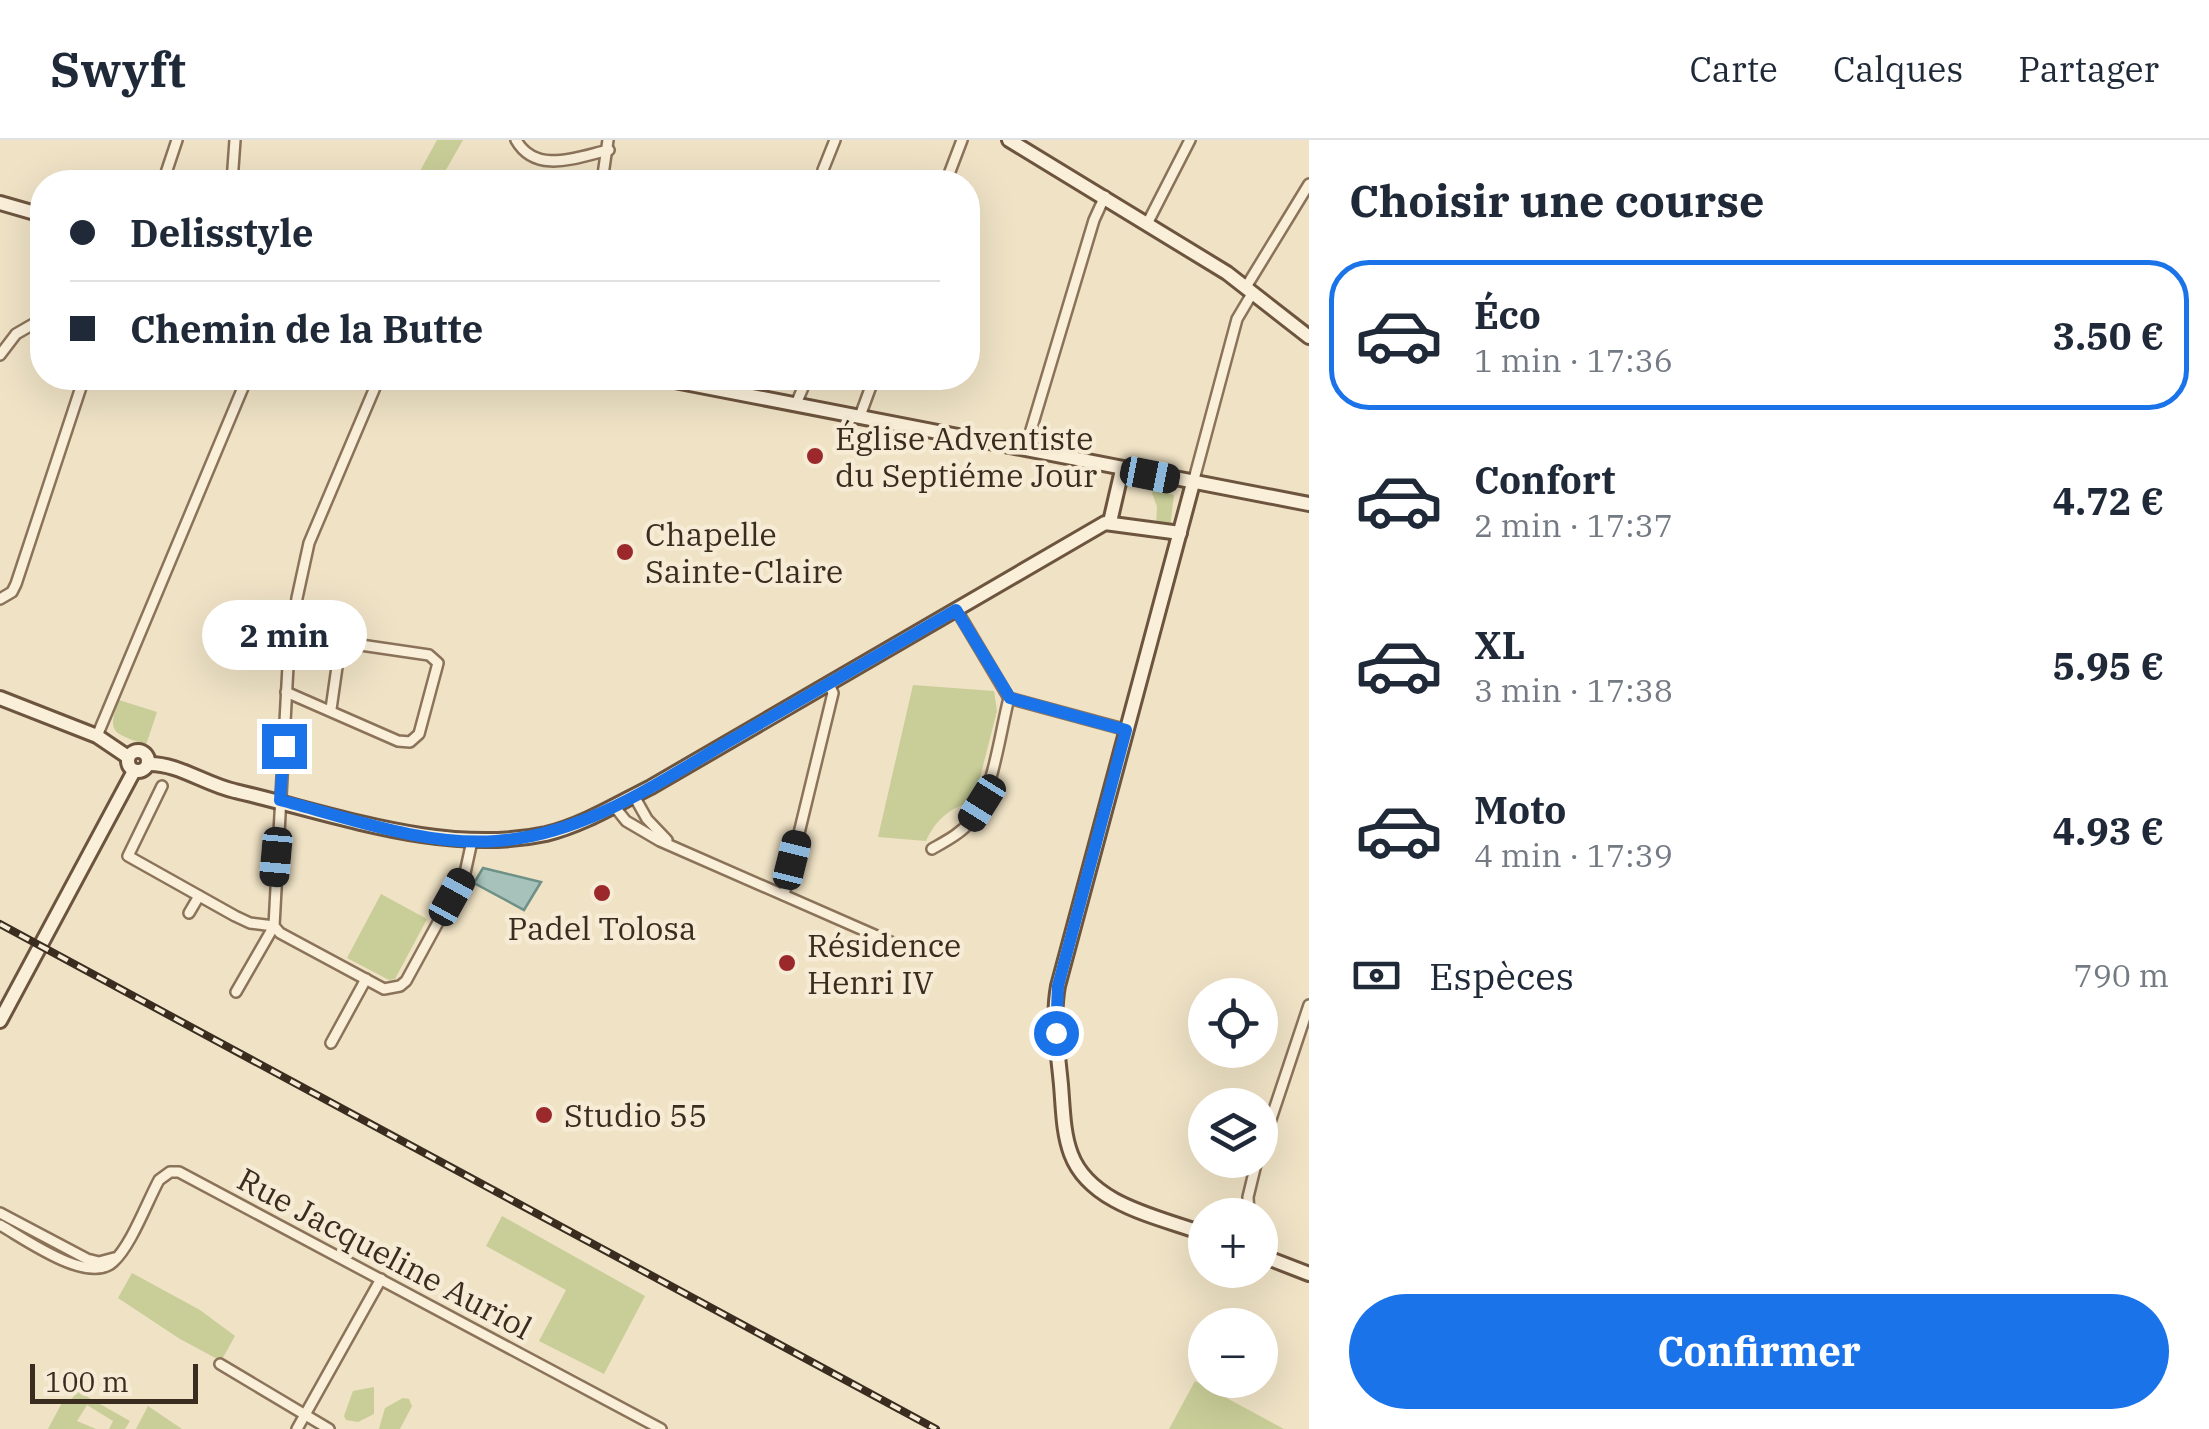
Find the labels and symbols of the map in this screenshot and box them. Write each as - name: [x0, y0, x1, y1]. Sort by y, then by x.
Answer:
- place label: Église Adventiste du Septiéme Jour: [835, 417, 1097, 496]
- marker: Église Adventiste du Septiéme Jour: [804, 445, 826, 467]
- car: [1118, 455, 1182, 495]
- place label: Chapelle Sainte-Claire: [645, 513, 843, 592]
- marker: Chapelle Sainte-Claire: [614, 541, 636, 563]
- callout: 2 min: [202, 601, 366, 671]
- route end: [262, 724, 307, 769]
- car: [953, 770, 1011, 836]
- car: [258, 826, 294, 888]
- car: [770, 827, 814, 893]
- car: [424, 863, 480, 931]
- marker: Padel Tolosa: [591, 882, 613, 904]
- place label: Padel Tolosa: [508, 907, 696, 949]
- place label: Résidence Henri IV: [807, 924, 961, 1003]
- marker: Résidence Henri IV: [776, 952, 798, 974]
- route start: [1034, 1011, 1079, 1056]
- place label: Studio 55: [564, 1094, 707, 1136]
- marker: Studio 55: [533, 1104, 555, 1126]
- street label: Rue Jacqueline Auriol: [230, 1158, 540, 1348]
- scale bar: [30, 1359, 198, 1404]

